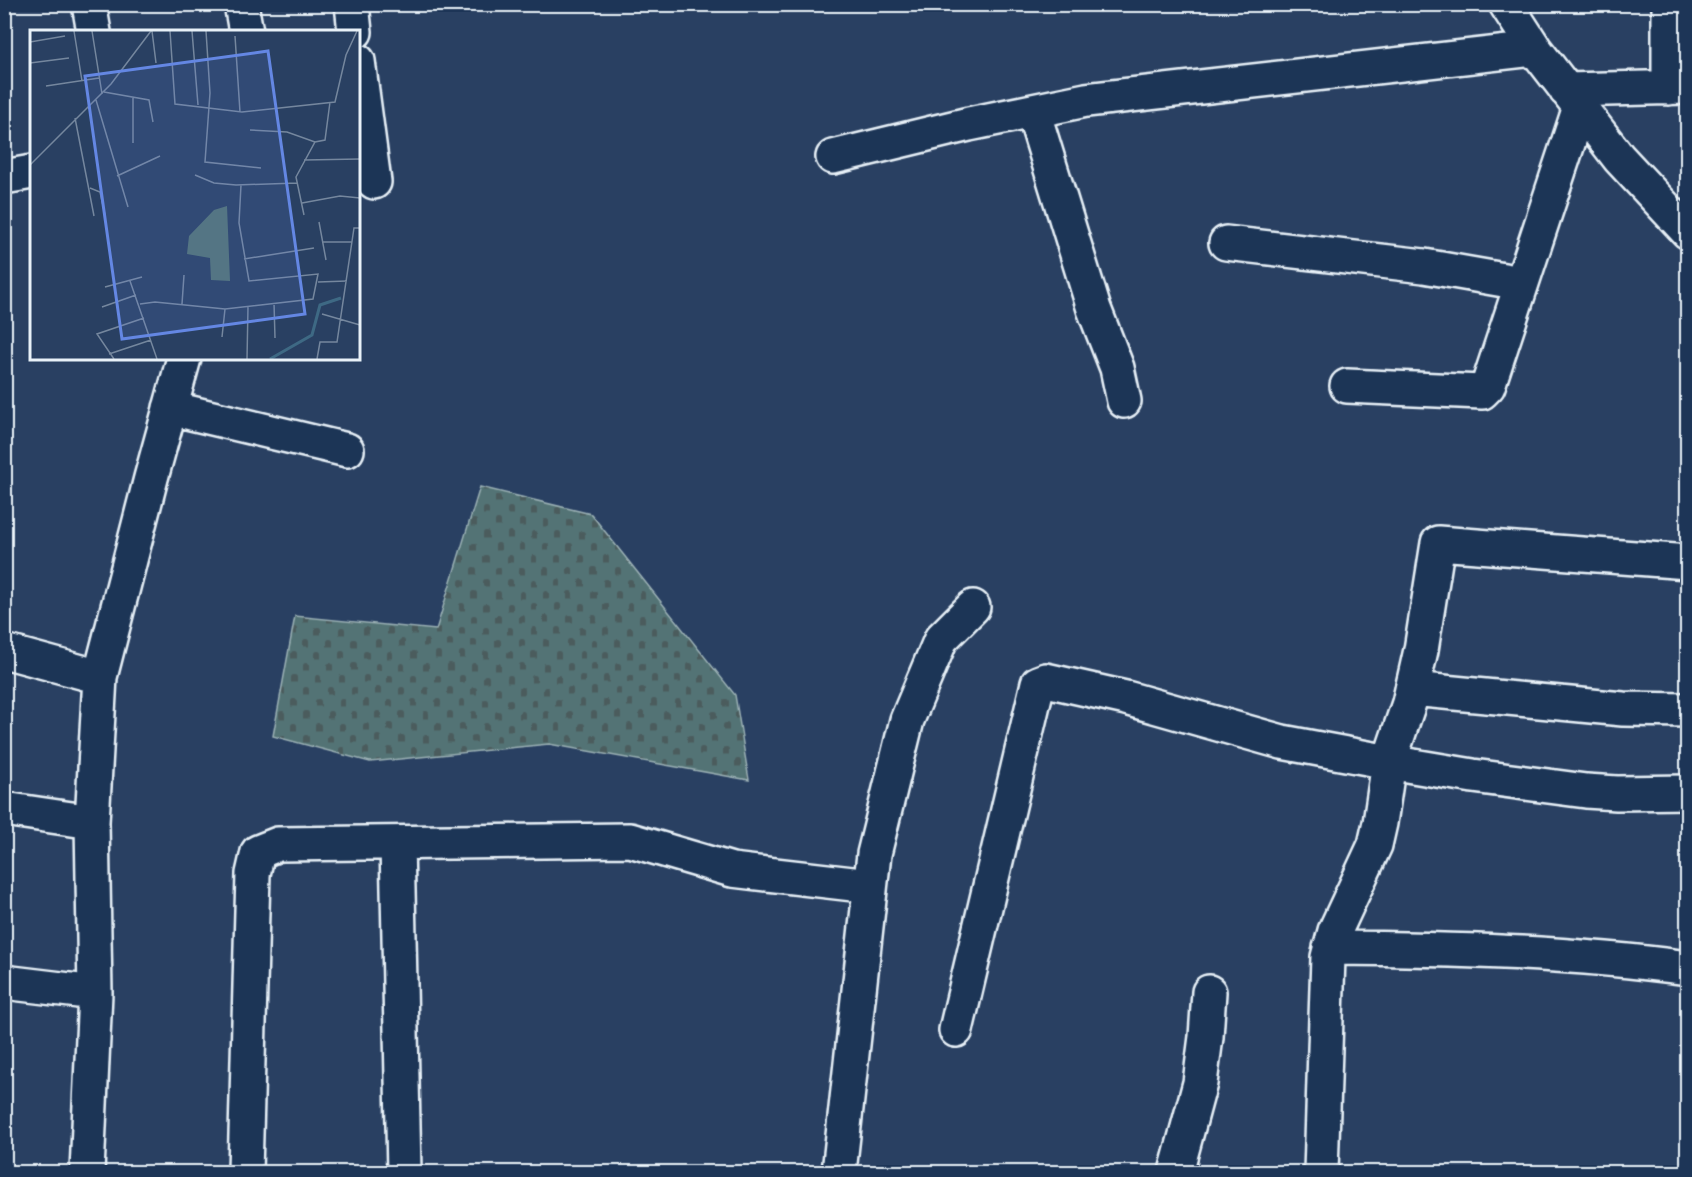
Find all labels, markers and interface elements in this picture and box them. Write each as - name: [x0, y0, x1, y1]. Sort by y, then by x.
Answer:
- inset map: [30, 30, 360, 360]

